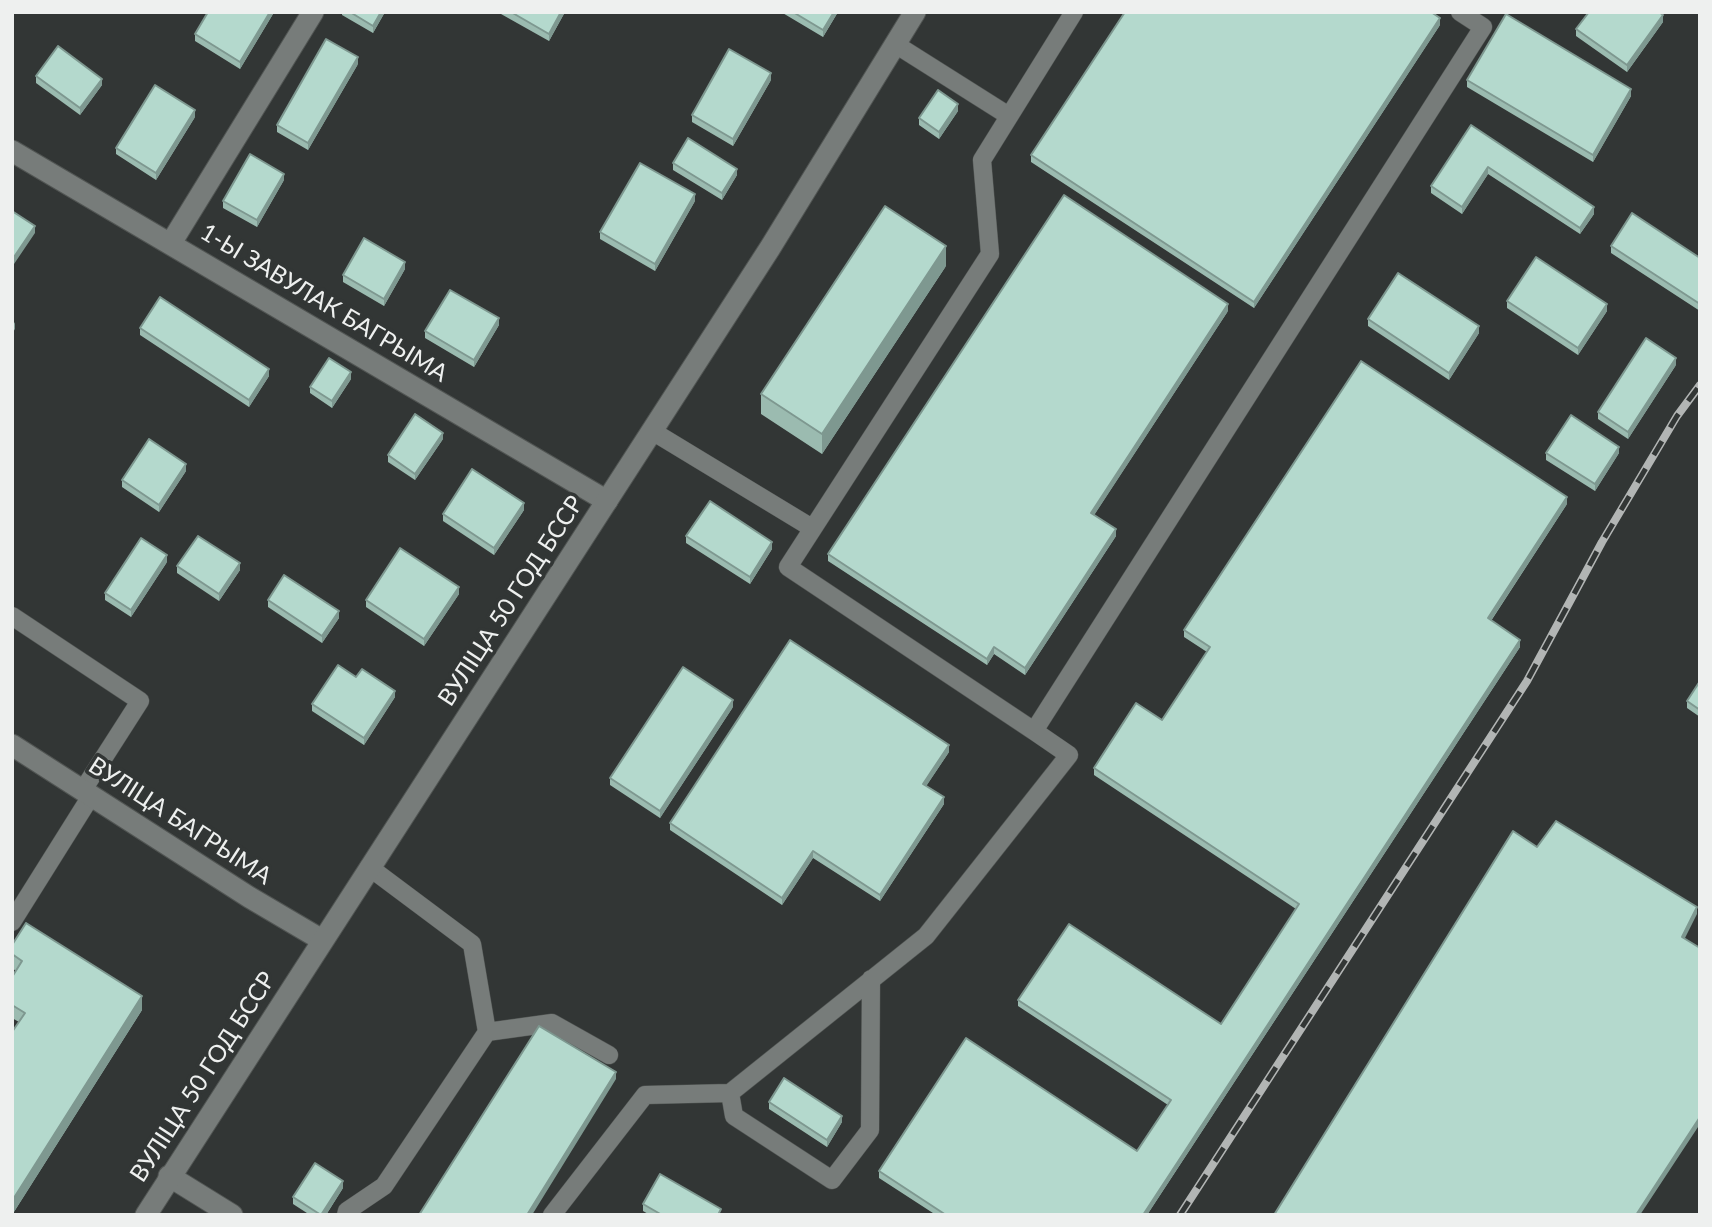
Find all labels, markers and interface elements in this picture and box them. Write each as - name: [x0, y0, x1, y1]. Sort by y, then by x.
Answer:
- street label: 1-Ы ЗАВУЛАК БАГРЫМА: [195, 218, 453, 388]
- street label: ВУЛІЦА 50 ГОД БССР: [432, 491, 590, 711]
- street label: ВУЛІЦА БАГРЫМА: [83, 751, 277, 891]
- street label: ВУЛІЦА 50 ГОД БССР: [124, 967, 282, 1187]

